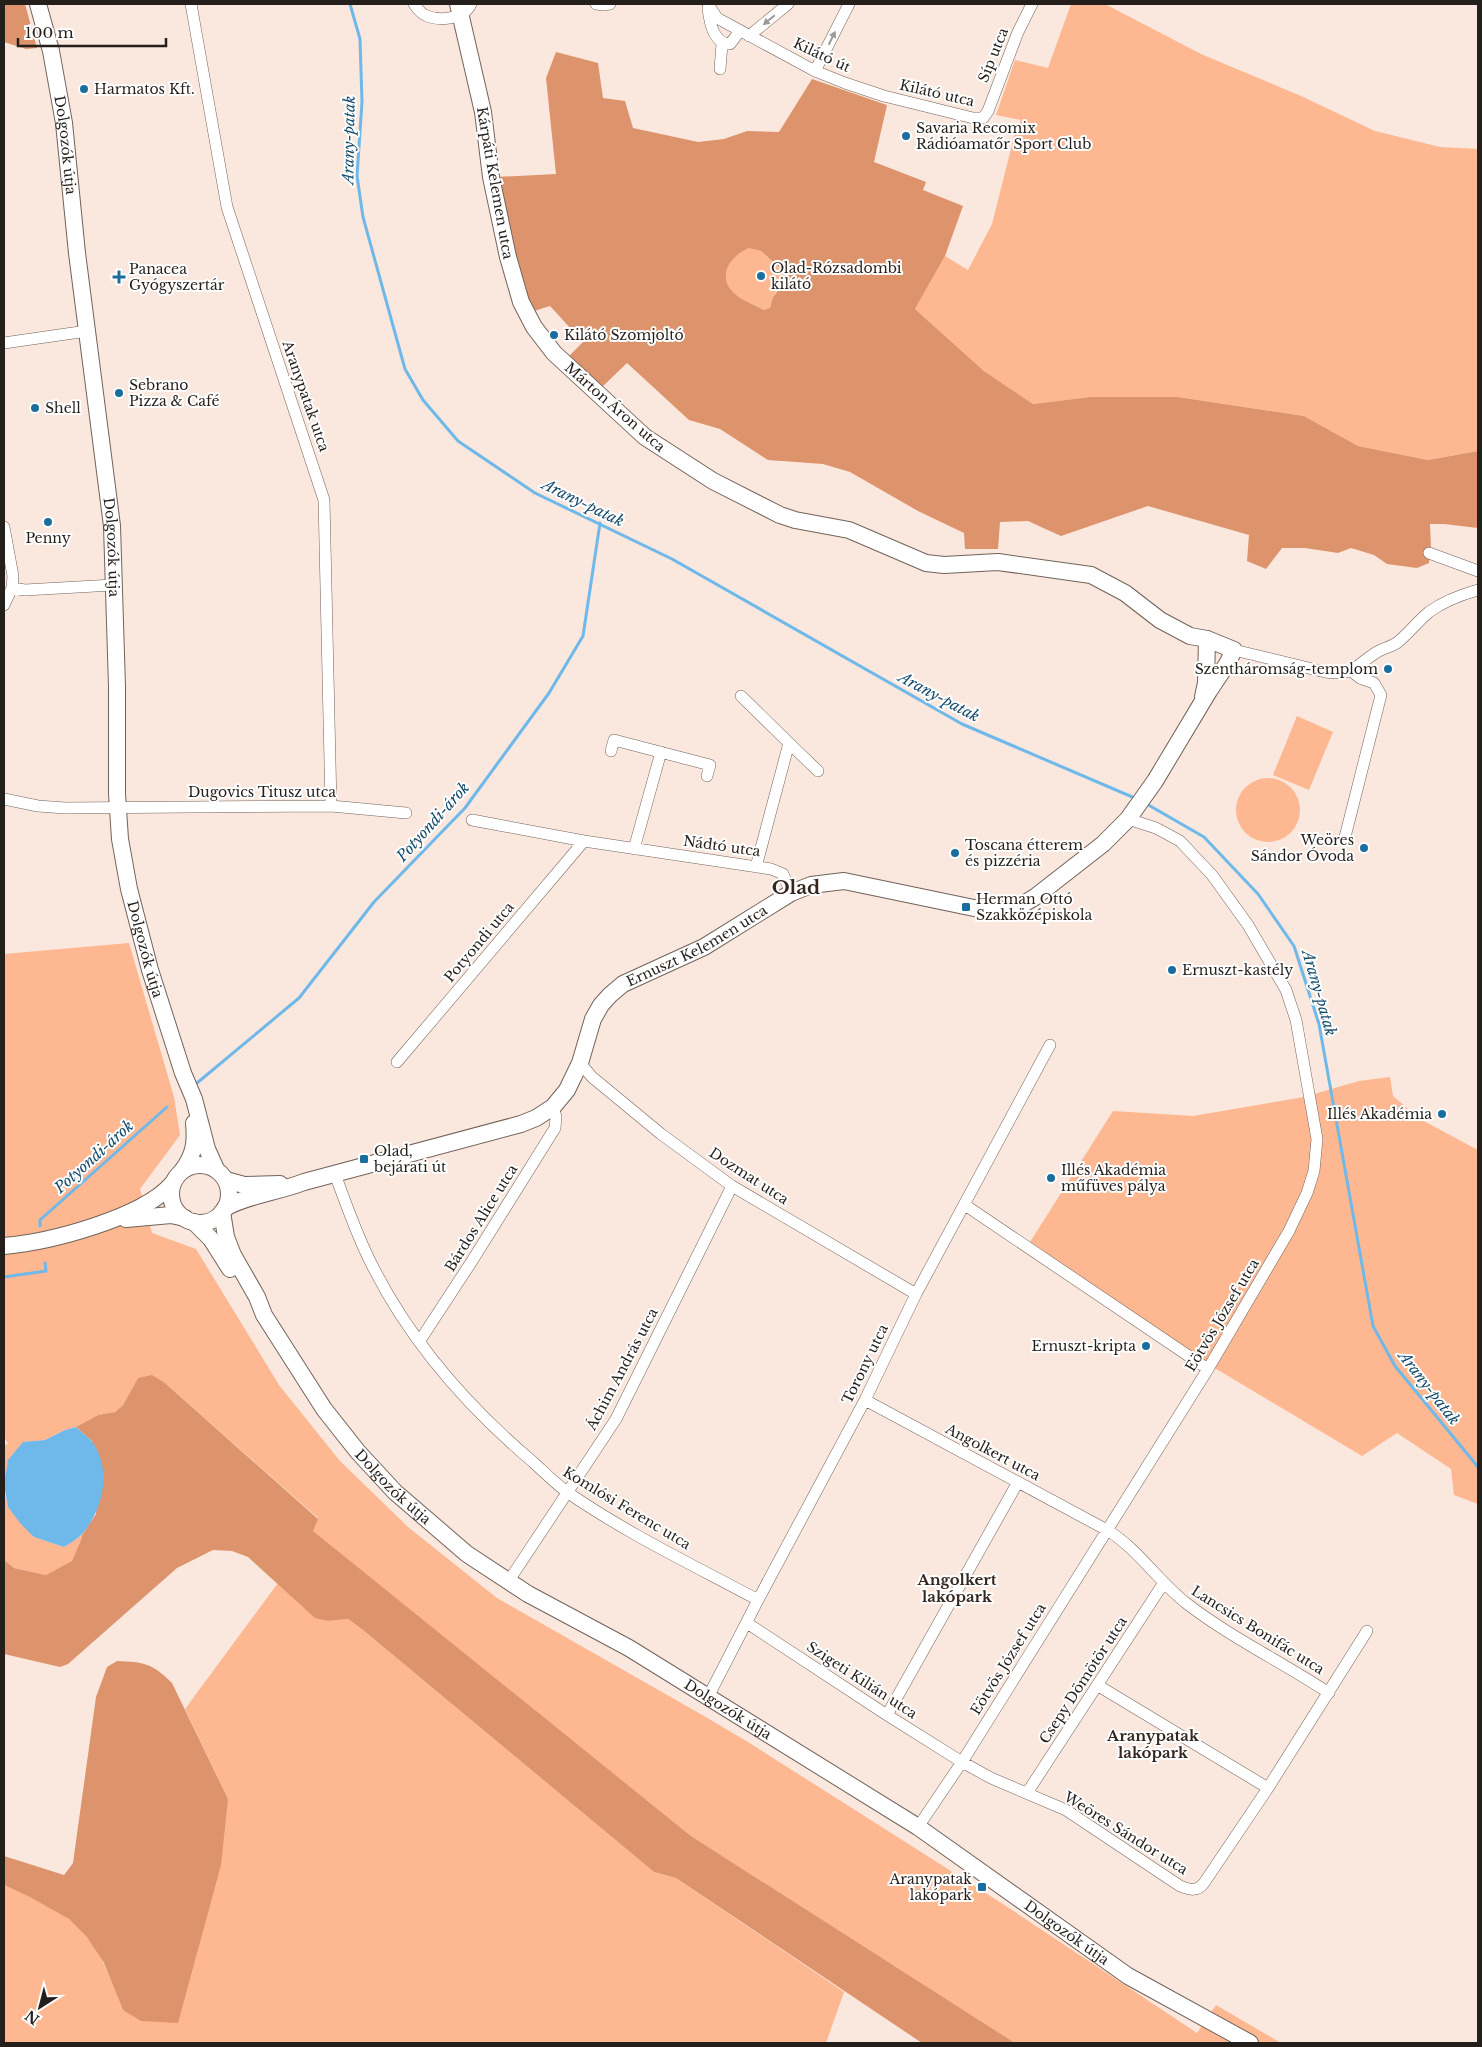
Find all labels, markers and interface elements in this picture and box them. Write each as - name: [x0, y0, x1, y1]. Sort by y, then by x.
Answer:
- one-way arrow: [763, 14, 776, 25]
- scale bar: [18, 15, 165, 47]
- text: 100 m: [25, 23, 74, 42]
- street label: Síp utca: [974, 25, 1012, 85]
- one-way arrow: [828, 30, 836, 45]
- street label: Kilátó út: [790, 34, 854, 76]
- street label: Kilátó utca: [898, 76, 976, 110]
- place label: Harmatos Kft.: [94, 80, 195, 98]
- marker: Harmatos Kft.: [78, 83, 90, 95]
- street label: Dolgozók útja: [50, 94, 80, 196]
- water label: Arany-patak: [338, 95, 359, 186]
- street label: Kárpáti Kelemen utca: [473, 105, 517, 261]
- place label: Savaria Recomix Rádióamatőr Sport Club: [916, 119, 1091, 153]
- marker: Savaria Recomix Rádióamatőr Sport Club: [900, 130, 912, 142]
- place label: Olad-Rózsadombi kilátó: [771, 259, 902, 293]
- place label: Panacea Gyógyszertár: [129, 260, 225, 294]
- marker: Olad-Rózsadombi kilátó: [755, 270, 767, 282]
- marker: Panacea Gyógyszertár: [113, 271, 125, 283]
- place label: Kilátó Szomjoltó: [564, 326, 684, 344]
- marker: Kilátó Szomjoltó: [548, 329, 560, 341]
- street label: Aranypatak utca: [278, 337, 334, 454]
- street label: Márton Áron utca: [561, 358, 669, 456]
- place label: Sebrano Pizza & Café: [129, 376, 220, 410]
- marker: Sebrano Pizza & Café: [113, 387, 125, 399]
- place label: Shell: [45, 399, 81, 417]
- marker: Shell: [29, 402, 41, 414]
- water label: Arany-patak: [537, 474, 627, 531]
- street label: Dolgozók útja: [99, 496, 123, 598]
- marker: Penny: [42, 516, 54, 528]
- place label: Penny: [25, 529, 71, 547]
- place label: Szentháromság-templom: [1195, 660, 1378, 678]
- marker: Szentháromság-templom: [1382, 663, 1394, 675]
- water label: Arany-patak: [894, 666, 983, 726]
- water label: Potyondi-árok: [392, 778, 473, 866]
- street label: Dugovics Titusz utca: [188, 783, 336, 801]
- place label: Weöres Sándor Óvoda: [1251, 831, 1354, 865]
- street label: Nádtó utca: [682, 832, 762, 860]
- place label: Toscana étterem és pizzéria: [965, 836, 1083, 870]
- marker: Weöres Sándor Óvoda: [1358, 842, 1370, 854]
- marker: Toscana étterem és pizzéria: [949, 847, 961, 859]
- district label: Olad: [772, 876, 820, 899]
- place label: Herman Ottó Szakközépiskola: [976, 890, 1093, 924]
- street label: Potyondi utca: [440, 898, 518, 986]
- street label: Dolgozók útja: [123, 899, 167, 1000]
- street label: Ernuszt Kelemen utca: [623, 901, 771, 990]
- marker: Herman Ottó Szakközépiskola: [960, 901, 972, 913]
- water label: Arany-patak: [1298, 946, 1341, 1038]
- place label: Ernuszt-kastély: [1182, 961, 1293, 979]
- marker: Ernuszt-kastély: [1166, 964, 1178, 976]
- place label: Illés Akadémia: [1327, 1105, 1432, 1123]
- marker: Illés Akadémia: [1436, 1108, 1448, 1120]
- water label: Potyondi-árok: [49, 1116, 137, 1198]
- place label: Olad, bejárati út: [373, 1142, 447, 1176]
- street label: Dozmat utca: [706, 1144, 792, 1209]
- marker: Olad, bejárati út: [358, 1153, 370, 1165]
- street label: Bárdos Alice utca: [441, 1161, 521, 1275]
- place label: Illés Akadémia műfüves pálya: [1061, 1161, 1166, 1195]
- marker: Illés Akadémia műfüves pálya: [1045, 1172, 1057, 1184]
- street label: Eötvös József utca: [1181, 1255, 1263, 1375]
- street label: Áchim András utca: [582, 1305, 662, 1434]
- street label: Torony utca: [838, 1321, 892, 1407]
- place label: Ernuszt-kripta: [1032, 1337, 1136, 1355]
- marker: Ernuszt-kripta: [1140, 1340, 1152, 1352]
- water label: Arany-patak: [1393, 1345, 1464, 1428]
- street label: Angolkert utca: [942, 1419, 1044, 1485]
- street label: Dolgozók útja: [351, 1446, 435, 1528]
- street label: Komlósi Ferenc utca: [560, 1463, 694, 1553]
- district label: Angolkert lakópark: [917, 1570, 997, 1606]
- street label: Lancsics Bonifác utca: [1188, 1582, 1328, 1678]
- street label: Eötvös József utca: [966, 1600, 1050, 1718]
- street label: Csepy Dömötör utca: [1035, 1613, 1131, 1747]
- street label: Szigeti Kilián utca: [803, 1638, 921, 1723]
- street label: Dolgozók útja: [681, 1675, 775, 1743]
- district label: Aranypatak lakópark: [1106, 1726, 1200, 1762]
- street label: Weöres Sándor utca: [1060, 1787, 1192, 1879]
- place label: Aranypatak lakópark: [889, 1870, 972, 1904]
- marker: Aranypatak lakópark: [976, 1881, 988, 1893]
- street label: Dolgozók útja: [1021, 1896, 1113, 1969]
- north arrow: [15, 1982, 65, 2032]
- text: N: [22, 2006, 43, 2029]

